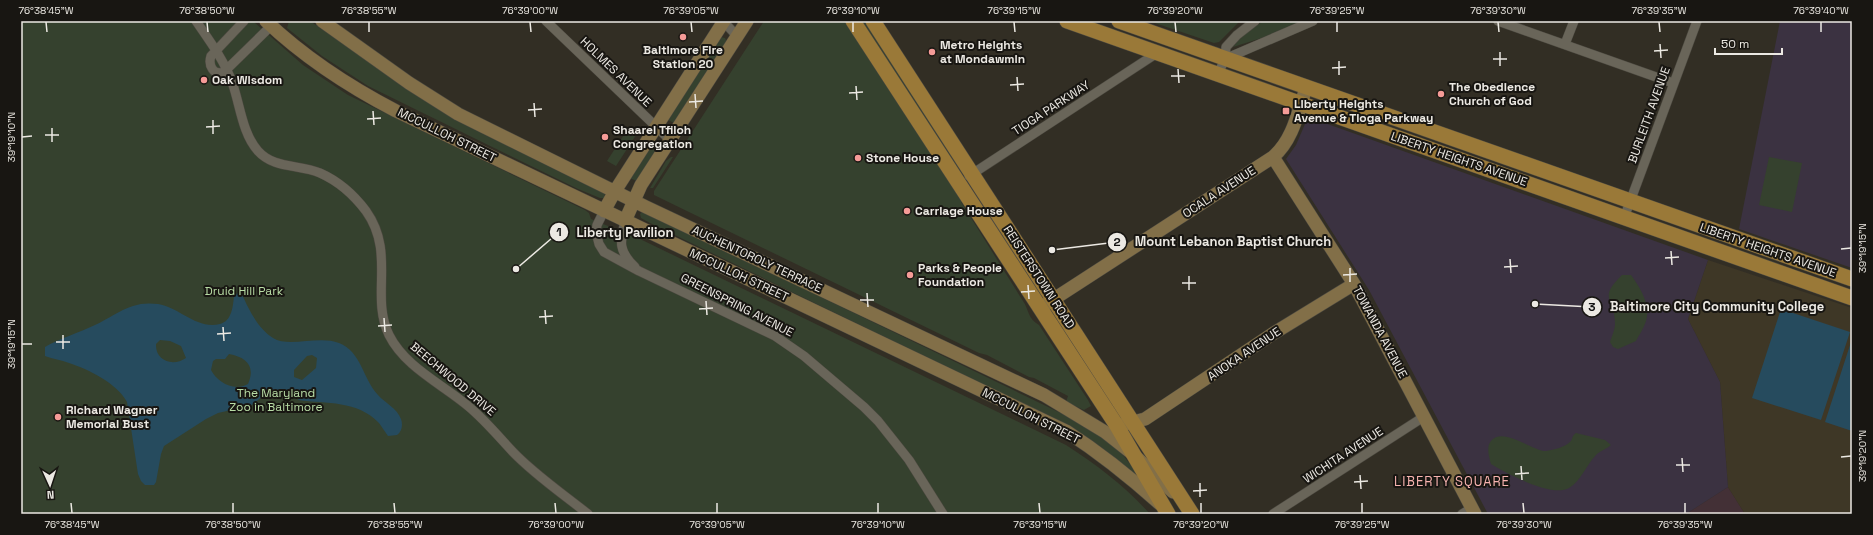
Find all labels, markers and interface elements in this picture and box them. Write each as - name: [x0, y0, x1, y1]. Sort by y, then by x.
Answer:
- text: 76°38'45"W: [18, 4, 74, 17]
- text: 76°38'50"W: [179, 4, 235, 17]
- text: 76°38'55"W: [341, 4, 397, 17]
- text: 76°39'00"W: [502, 4, 558, 17]
- text: 76°39'05"W: [663, 4, 719, 17]
- text: 76°39'10"W: [826, 4, 880, 17]
- text: 76°39'15"W: [987, 4, 1041, 17]
- text: 76°39'20"W: [1147, 4, 1203, 17]
- text: 76°39'25"W: [1309, 4, 1365, 17]
- text: 76°39'30"W: [1470, 4, 1526, 17]
- text: 76°39'35"W: [1631, 4, 1687, 17]
- text: 76°39'40"W: [1793, 4, 1849, 17]
- scale bar: [1715, 30, 1782, 56]
- marker: Baltimore Fire Station 20: [678, 32, 688, 42]
- street label: HOLMES AVENUE: [577, 34, 655, 110]
- text: 50 m: [1721, 36, 1749, 52]
- place label: Metro Heights at Mondawmin: [940, 37, 1025, 67]
- place label: Baltimore Fire Station 20: [643, 42, 723, 72]
- marker: Metro Heights at Mondawmin: [927, 47, 937, 57]
- street label: BURLEITH AVENUE: [1624, 64, 1674, 165]
- place label: Oak Wisdom: [212, 72, 282, 88]
- marker: Oak Wisdom: [199, 75, 209, 85]
- street label: TIOGA PARKWAY: [1009, 77, 1093, 139]
- place label: The Obedience Church of God: [1449, 79, 1535, 109]
- marker: The Obedience Church of God: [1436, 89, 1446, 99]
- place label: Liberty Heights Avenue & Tioga Parkway: [1294, 96, 1434, 126]
- street label: MCCULLOH STREET: [395, 104, 499, 166]
- marker: Liberty Heights Avenue & Tioga Parkway: [1281, 106, 1291, 116]
- text: 39°19'10"N: [5, 112, 18, 162]
- place label: Shaarei Tfiloh Congregation: [613, 122, 692, 152]
- street label: LIBERTY HEIGHTS AVENUE: [1389, 128, 1530, 190]
- marker: Shaarei Tfiloh Congregation: [600, 132, 610, 142]
- place label: Stone House: [866, 150, 939, 166]
- marker: Stone House: [853, 153, 863, 163]
- street label: OCALA AVENUE: [1179, 162, 1259, 222]
- place label: Carriage House: [915, 203, 1003, 219]
- marker: Carriage House: [902, 206, 912, 216]
- street label: LIBERTY HEIGHTS AVENUE: [1698, 219, 1839, 281]
- callout: Liberty Pavilion: [549, 220, 682, 245]
- street label: AUCHENTOROLY TERRACE: [689, 222, 825, 296]
- street label: REISTERSTOWN ROAD: [1000, 222, 1078, 332]
- text: 39°19'15"N: [1856, 223, 1869, 273]
- text: 1: [556, 224, 562, 240]
- text: Liberty Pavilion: [576, 224, 674, 241]
- callout: Mount Lebanon Baptist Church: [1107, 229, 1339, 254]
- text: Mount Lebanon Baptist Church: [1135, 233, 1331, 250]
- text: 2: [1113, 234, 1121, 250]
- street label: MCCULLOH STREET: [687, 245, 791, 305]
- place label: Parks & People Foundation: [918, 260, 1002, 290]
- street label: GREENSPRING AVENUE: [678, 270, 796, 341]
- marker: Parks & People Foundation: [905, 270, 915, 280]
- park label: Druid Hill Park: [205, 283, 284, 299]
- street label: TOWANDA AVENUE: [1349, 283, 1411, 381]
- callout: Baltimore City Community College: [1582, 294, 1832, 319]
- text: Baltimore City Community College: [1610, 298, 1824, 315]
- text: 3: [1588, 299, 1596, 315]
- text: 39°19'15"N: [5, 319, 18, 369]
- street label: ANOKA AVENUE: [1204, 323, 1284, 384]
- street label: BEECHWOOD DRIVE: [407, 339, 499, 420]
- street label: MCCULLOH STREET: [979, 384, 1083, 448]
- park label: The Maryland Zoo in Baltimore: [229, 385, 323, 415]
- place label: Richard Wagner Memorial Bust: [66, 402, 158, 432]
- marker: Richard Wagner Memorial Bust: [53, 412, 63, 422]
- street label: WICHITA AVENUE: [1300, 423, 1386, 487]
- text: 39°19'20"N: [1856, 430, 1869, 482]
- north arrow: [30, 465, 70, 505]
- district label: LIBERTY SQUARE: [1394, 473, 1510, 490]
- text: N: [46, 488, 55, 502]
- text: 76°38'45"W: [44, 518, 100, 531]
- text: 76°38'50"W: [205, 518, 261, 531]
- text: 76°38'55"W: [367, 518, 423, 531]
- text: 76°39'00"W: [528, 518, 584, 531]
- text: 76°39'05"W: [689, 518, 745, 531]
- text: 76°39'10"W: [851, 518, 905, 531]
- text: 76°39'15"W: [1013, 518, 1067, 531]
- text: 76°39'20"W: [1173, 518, 1229, 531]
- text: 76°39'25"W: [1334, 518, 1390, 531]
- text: 76°39'30"W: [1496, 518, 1552, 531]
- text: 76°39'35"W: [1657, 518, 1713, 531]

